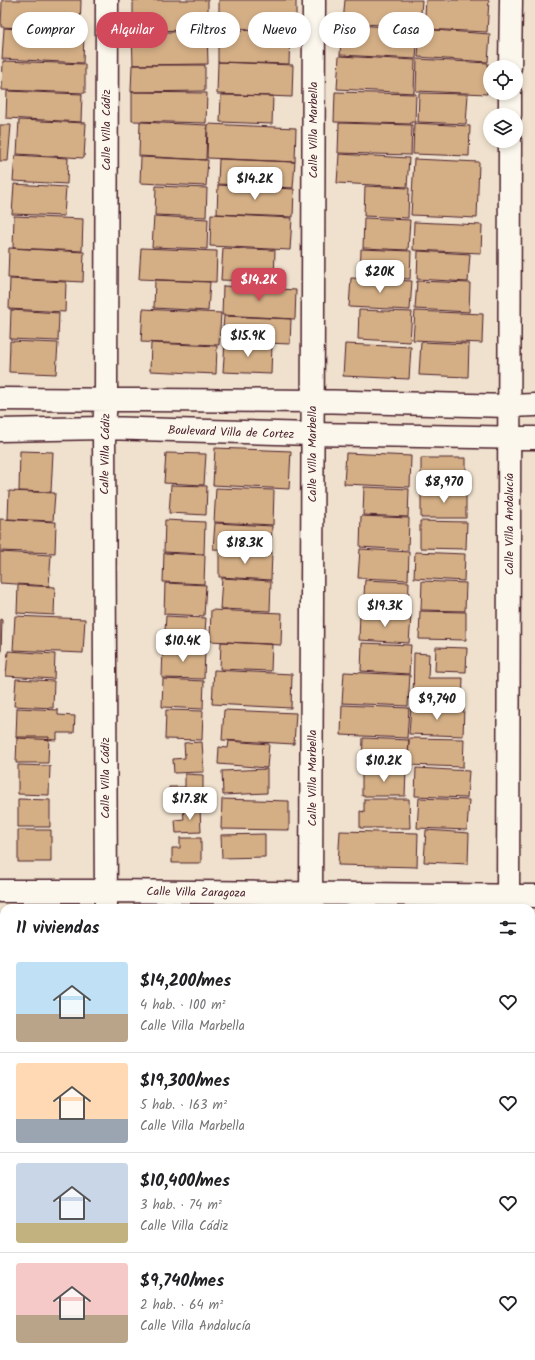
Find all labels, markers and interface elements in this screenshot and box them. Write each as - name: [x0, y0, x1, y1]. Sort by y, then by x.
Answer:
- chip: Comprar: [12, 12, 88, 48]
- chip: Alquilar: [96, 12, 168, 48]
- chip: Filtros: [176, 12, 240, 48]
- chip: Nuevo: [248, 12, 311, 48]
- chip: Piso: [319, 12, 370, 48]
- chip: Casa: [378, 12, 434, 48]
- map controls: [483, 60, 523, 148]
- button: locate: [483, 60, 523, 100]
- street label: Calle Villa Marbella: [304, 81, 323, 178]
- street label: Calle Villa Cádiz: [97, 89, 116, 171]
- button: layers: [483, 108, 523, 148]
- pin: $14.2K: [222, 167, 288, 201]
- text: $14.2K: [236, 169, 274, 190]
- pin: $20K: [356, 260, 404, 294]
- text: $20K: [365, 262, 395, 283]
- pin: $14.2K: [226, 268, 292, 302]
- text: $14.2K: [240, 270, 278, 291]
- pin: $15.9K: [215, 324, 281, 358]
- text: $15.9K: [230, 326, 266, 347]
- street label: Calle Villa Marbella: [303, 405, 322, 502]
- street label: Calle Villa Cádiz: [95, 413, 116, 495]
- street label: Boulevard Villa de Cortez: [168, 421, 294, 444]
- pin: $8,970: [411, 470, 477, 504]
- text: $8,970: [425, 472, 463, 493]
- street label: Calle Villa Andalucía: [500, 472, 519, 575]
- pin: $18.3K: [212, 531, 278, 565]
- text: $18.3K: [226, 533, 264, 554]
- pin: $19.3K: [352, 594, 418, 628]
- text: $19.3K: [367, 596, 403, 617]
- pin: $10.4K: [150, 629, 216, 663]
- text: $10.4K: [165, 631, 201, 652]
- pin: $9,740: [404, 687, 470, 721]
- text: $9,740: [418, 689, 456, 710]
- street label: Calle Villa Marbella: [303, 729, 322, 826]
- street label: Calle Villa Cádiz: [96, 737, 115, 819]
- pin: $10.2K: [351, 749, 417, 783]
- text: $10.2K: [366, 751, 402, 772]
- pin: $17.8K: [157, 787, 223, 821]
- text: $17.8K: [172, 789, 208, 810]
- street label: Calle Villa Zaragoza: [146, 882, 246, 903]
- text: 11 viviendas: [16, 915, 100, 942]
- icon: filters: [497, 917, 519, 939]
- text: $14,200/mes: [140, 968, 231, 995]
- icon: home: [48, 978, 96, 1026]
- icon: heart: [497, 991, 519, 1013]
- text: 4 hab. · 100 m²: [140, 995, 226, 1016]
- text: Calle Villa Marbella: [140, 1016, 245, 1037]
- text: $19,300/mes: [140, 1068, 230, 1095]
- icon: home: [48, 1079, 96, 1127]
- icon: heart: [497, 1092, 519, 1114]
- text: 5 hab. · 163 m²: [140, 1095, 227, 1116]
- text: Calle Villa Marbella: [140, 1116, 245, 1137]
- text: $10,400/mes: [140, 1168, 230, 1195]
- icon: home: [48, 1179, 96, 1227]
- icon: heart: [497, 1192, 519, 1214]
- text: 3 hab. · 74 m²: [140, 1195, 222, 1216]
- text: Calle Villa Cádiz: [140, 1216, 228, 1237]
- text: $9,740/mes: [140, 1268, 224, 1295]
- icon: home: [48, 1279, 96, 1327]
- icon: heart: [497, 1292, 519, 1314]
- text: 2 hab. · 64 m²: [140, 1295, 223, 1316]
- text: Calle Villa Andalucía: [140, 1316, 251, 1337]

